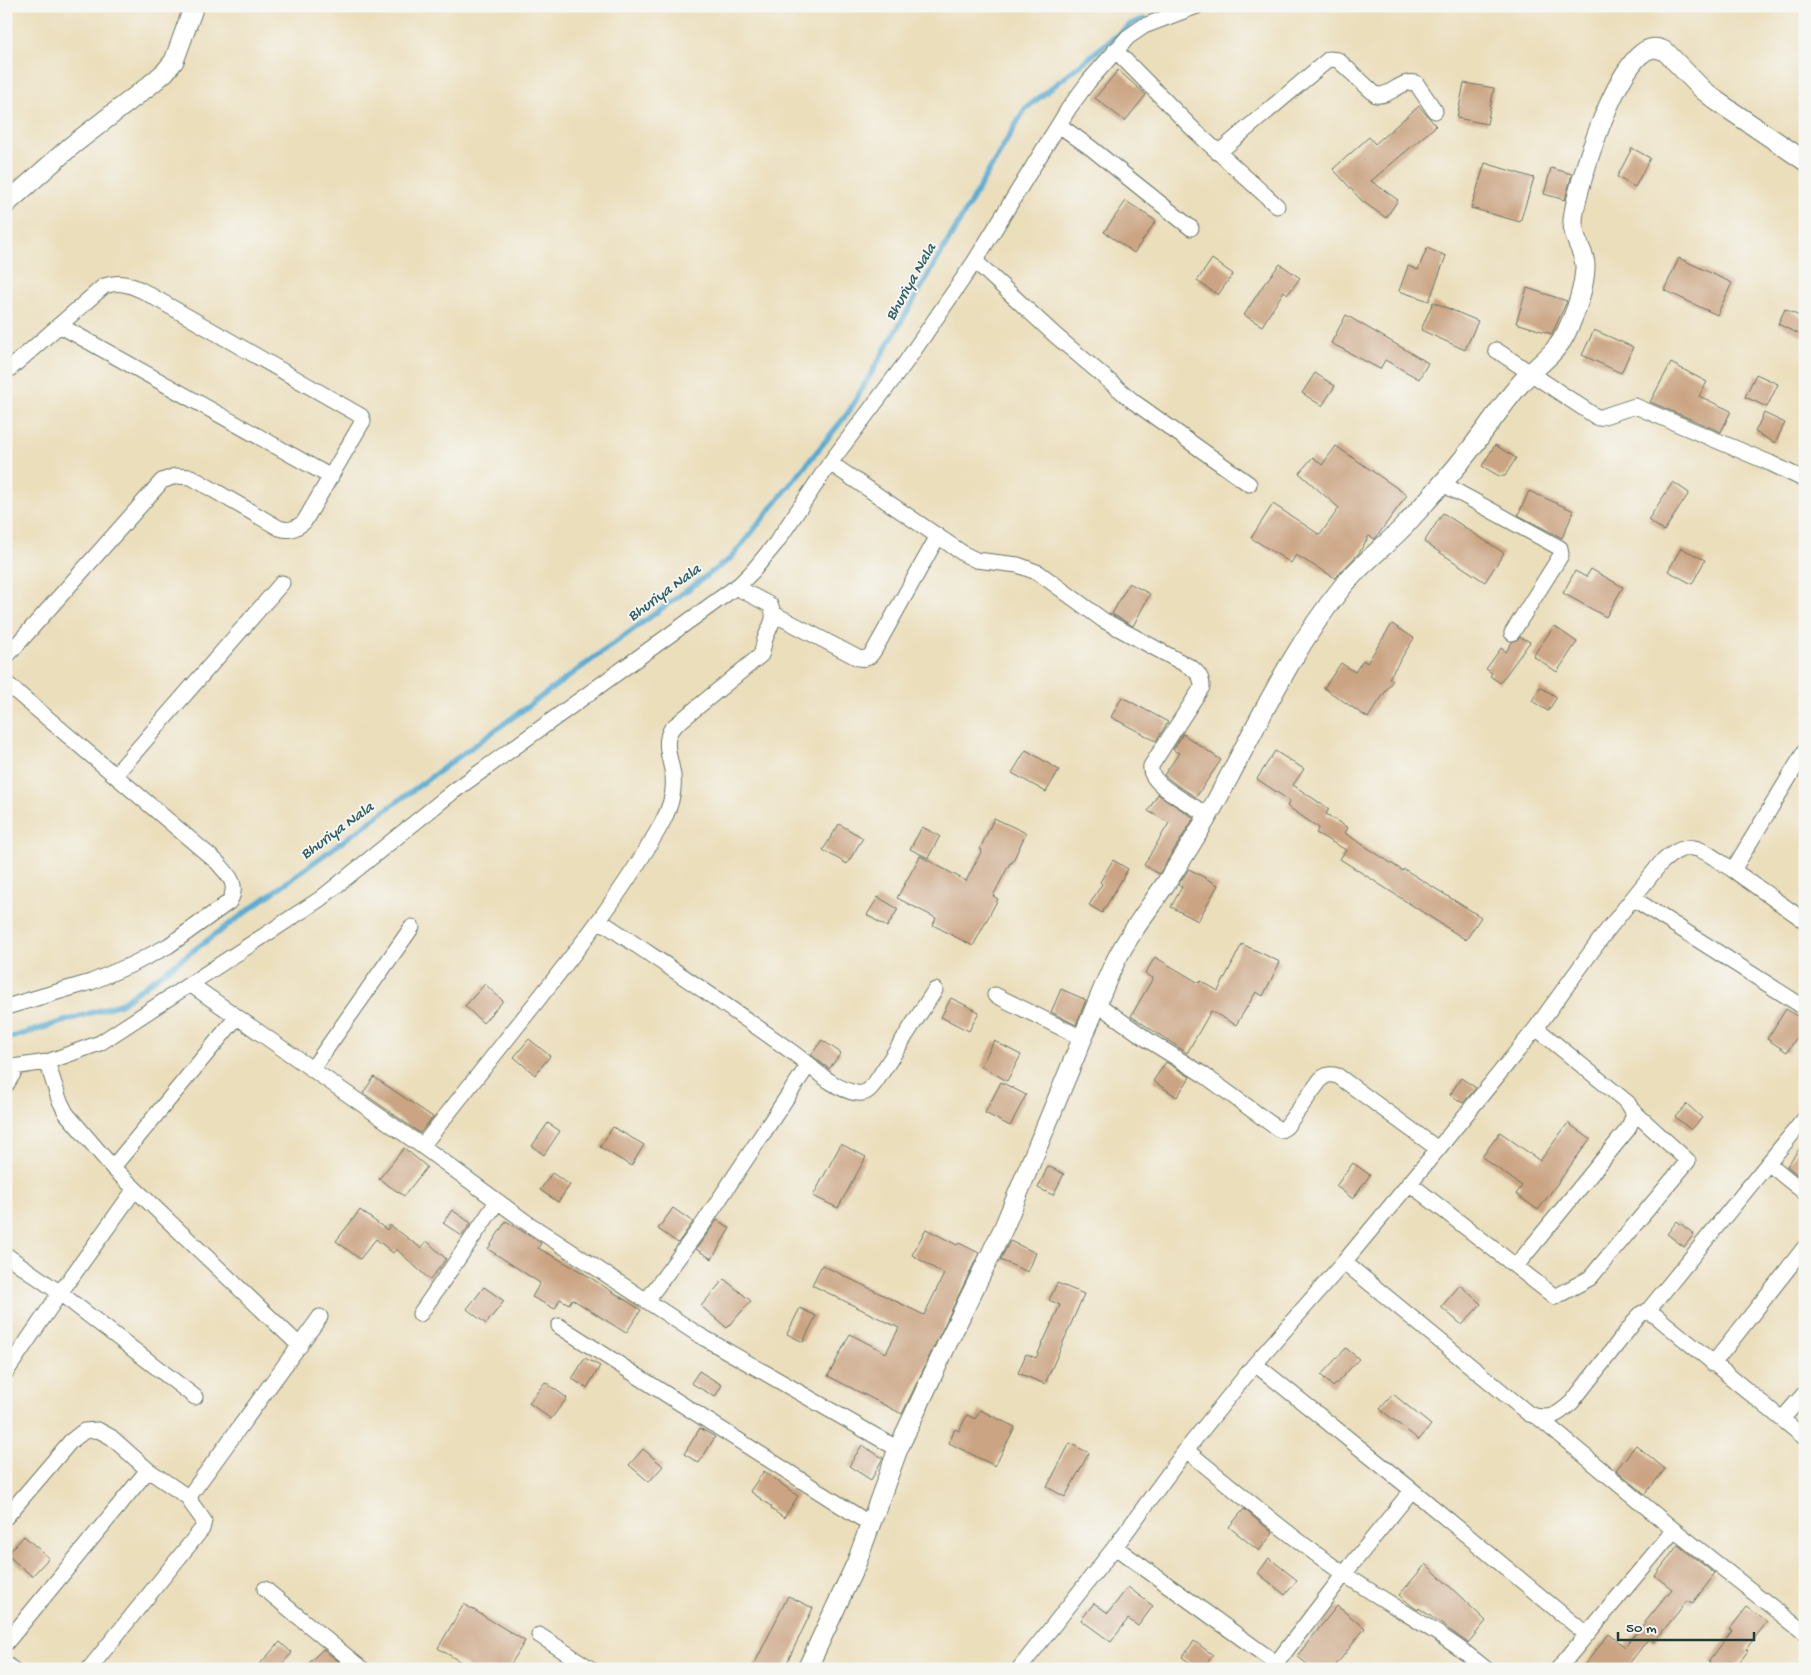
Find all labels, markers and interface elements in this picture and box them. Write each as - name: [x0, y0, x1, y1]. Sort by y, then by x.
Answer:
- water label: Bhuriya Nala: [882, 240, 942, 325]
- water label: Bhuriya Nala: [625, 560, 706, 627]
- water label: Bhuriya Nala: [298, 798, 379, 865]
- scale bar: [1618, 1610, 1755, 1642]
- text: 50 m: [1626, 1620, 1657, 1638]

